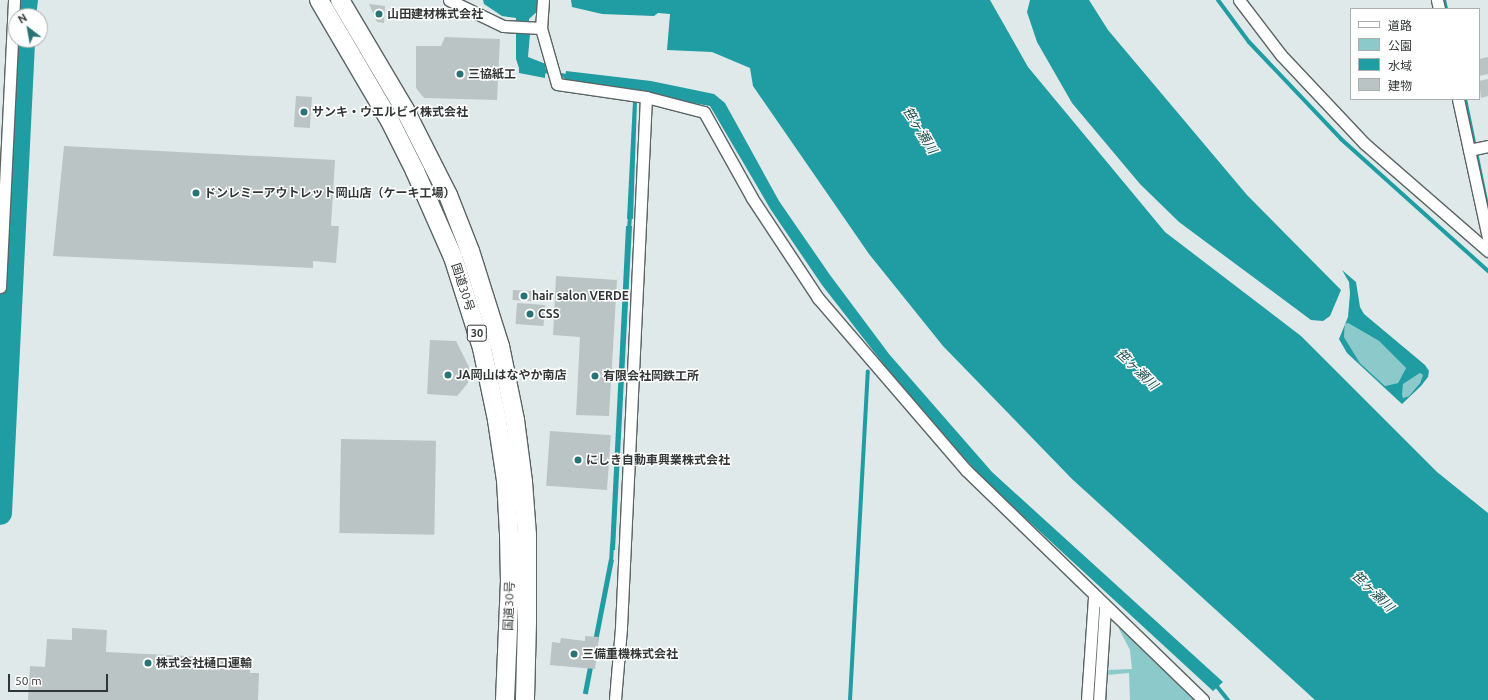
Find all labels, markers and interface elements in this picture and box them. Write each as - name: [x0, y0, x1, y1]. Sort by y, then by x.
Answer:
- place label: 山田建材株式会社: [387, 7, 483, 21]
- north arrow: [8, 8, 48, 48]
- legend: [1350, 8, 1480, 100]
- marker: 山田建材株式会社: [374, 9, 384, 19]
- text: N: [16, 11, 29, 26]
- text: 道路: [1388, 19, 1412, 32]
- text: 公園: [1388, 39, 1412, 52]
- text: 水域: [1388, 59, 1412, 72]
- place label: 三協紙工: [468, 67, 516, 81]
- marker: 三協紙工: [455, 69, 465, 79]
- text: 建物: [1388, 79, 1412, 92]
- water label: 笹ヶ瀬川: [900, 104, 940, 156]
- place label: サンキ・ウエルビイ株式会社: [312, 105, 468, 119]
- marker: サンキ・ウエルビイ株式会社: [299, 107, 309, 117]
- place label: ドンレミーアウトレット岡山店（ケーキ工場）: [204, 186, 456, 200]
- marker: ドンレミーアウトレット岡山店（ケーキ工場）: [191, 188, 201, 198]
- street label: 国道30号: [448, 261, 478, 313]
- place label: hair salon VERDE: [532, 289, 629, 303]
- marker: hair salon VERDE: [519, 291, 529, 301]
- place label: CSS: [538, 307, 559, 321]
- marker: CSS: [525, 309, 535, 319]
- road number: 30: [466, 324, 488, 342]
- water label: 笹ヶ瀬川: [1113, 345, 1161, 393]
- place label: JA岡山はなやか南店: [456, 368, 566, 382]
- place label: 有限会社岡鉄工所: [603, 369, 699, 383]
- marker: JA岡山はなやか南店: [443, 370, 453, 380]
- marker: 有限会社岡鉄工所: [590, 371, 600, 381]
- place label: にしき自動車興業株式会社: [586, 453, 730, 467]
- marker: にしき自動車興業株式会社: [573, 455, 583, 465]
- water label: 笹ヶ瀬川: [1349, 567, 1397, 615]
- street label: 国道30号: [501, 581, 517, 631]
- place label: 三備重機株式会社: [582, 647, 678, 661]
- marker: 三備重機株式会社: [569, 649, 579, 659]
- place label: 株式会社樋口運輸: [156, 656, 252, 670]
- marker: 株式会社樋口運輸: [143, 658, 153, 668]
- scale bar: [10, 666, 110, 692]
- text: 50 m: [15, 674, 42, 687]

